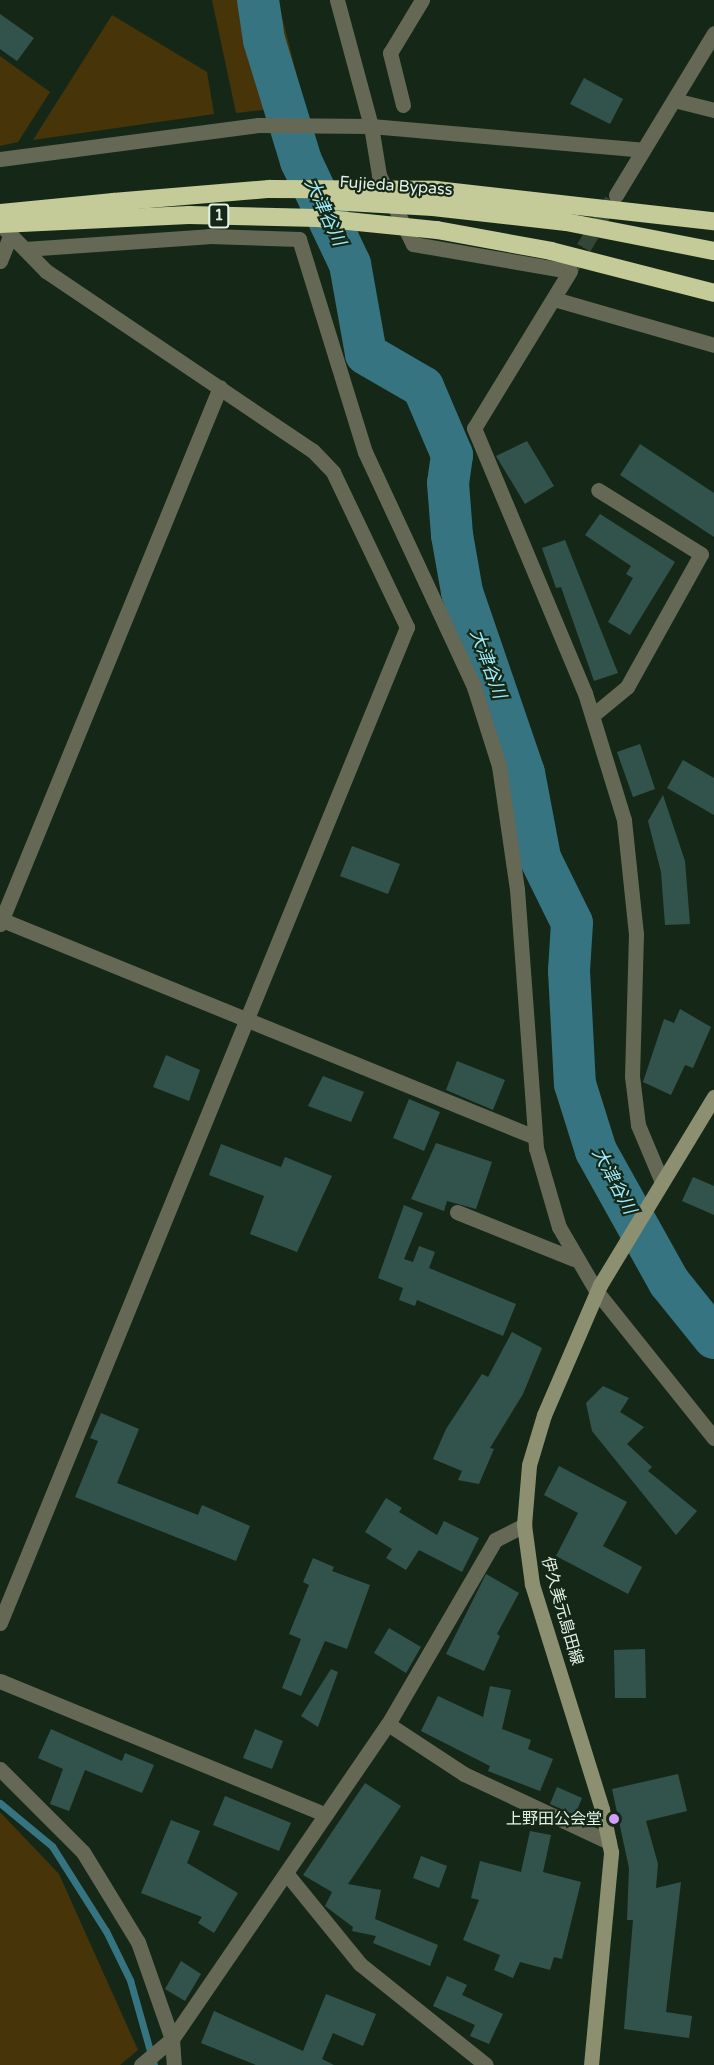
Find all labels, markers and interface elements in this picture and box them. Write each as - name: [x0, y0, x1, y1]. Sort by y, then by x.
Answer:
- street label: Fujieda Bypass: [339, 172, 453, 200]
- water label: 大津谷川: [300, 175, 350, 249]
- road number: 1: [207, 204, 231, 228]
- water label: 大津谷川: [466, 626, 510, 702]
- water label: 大津谷川: [588, 1144, 640, 1218]
- street label: 伊久美元島田線: [537, 1555, 587, 1667]
- place label: 上野田公会堂: [506, 1809, 602, 1829]
- marker: 上野田公会堂: [607, 1812, 621, 1826]

